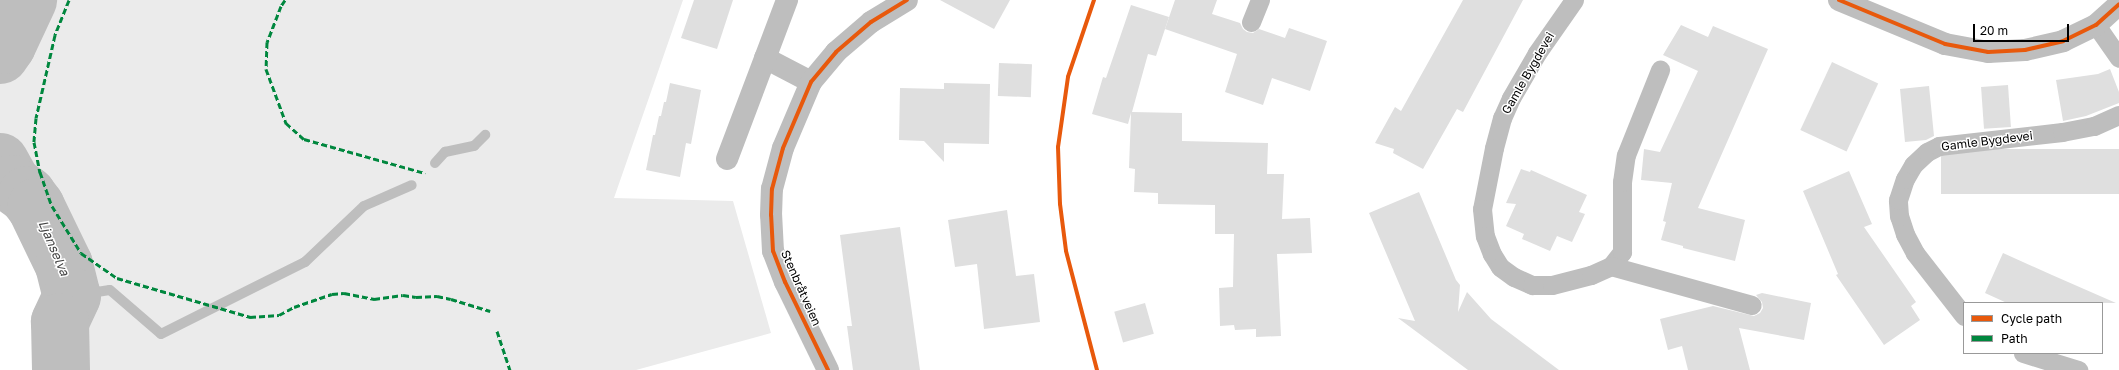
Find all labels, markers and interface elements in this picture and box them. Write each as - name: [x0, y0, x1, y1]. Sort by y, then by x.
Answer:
- scale bar: [1975, 16, 2071, 42]
- text: 20 m: [1980, 23, 2008, 38]
- street label: Gamle Bygdevei: [1499, 30, 1557, 116]
- street label: Gamle Bygdevei: [1940, 128, 2034, 154]
- water label: Ljanselva: [35, 218, 73, 278]
- street label: Stenbråtveien: [778, 248, 824, 328]
- legend: [1963, 302, 2103, 354]
- text: Cycle path: [2001, 311, 2062, 326]
- text: Path: [2001, 331, 2028, 346]

